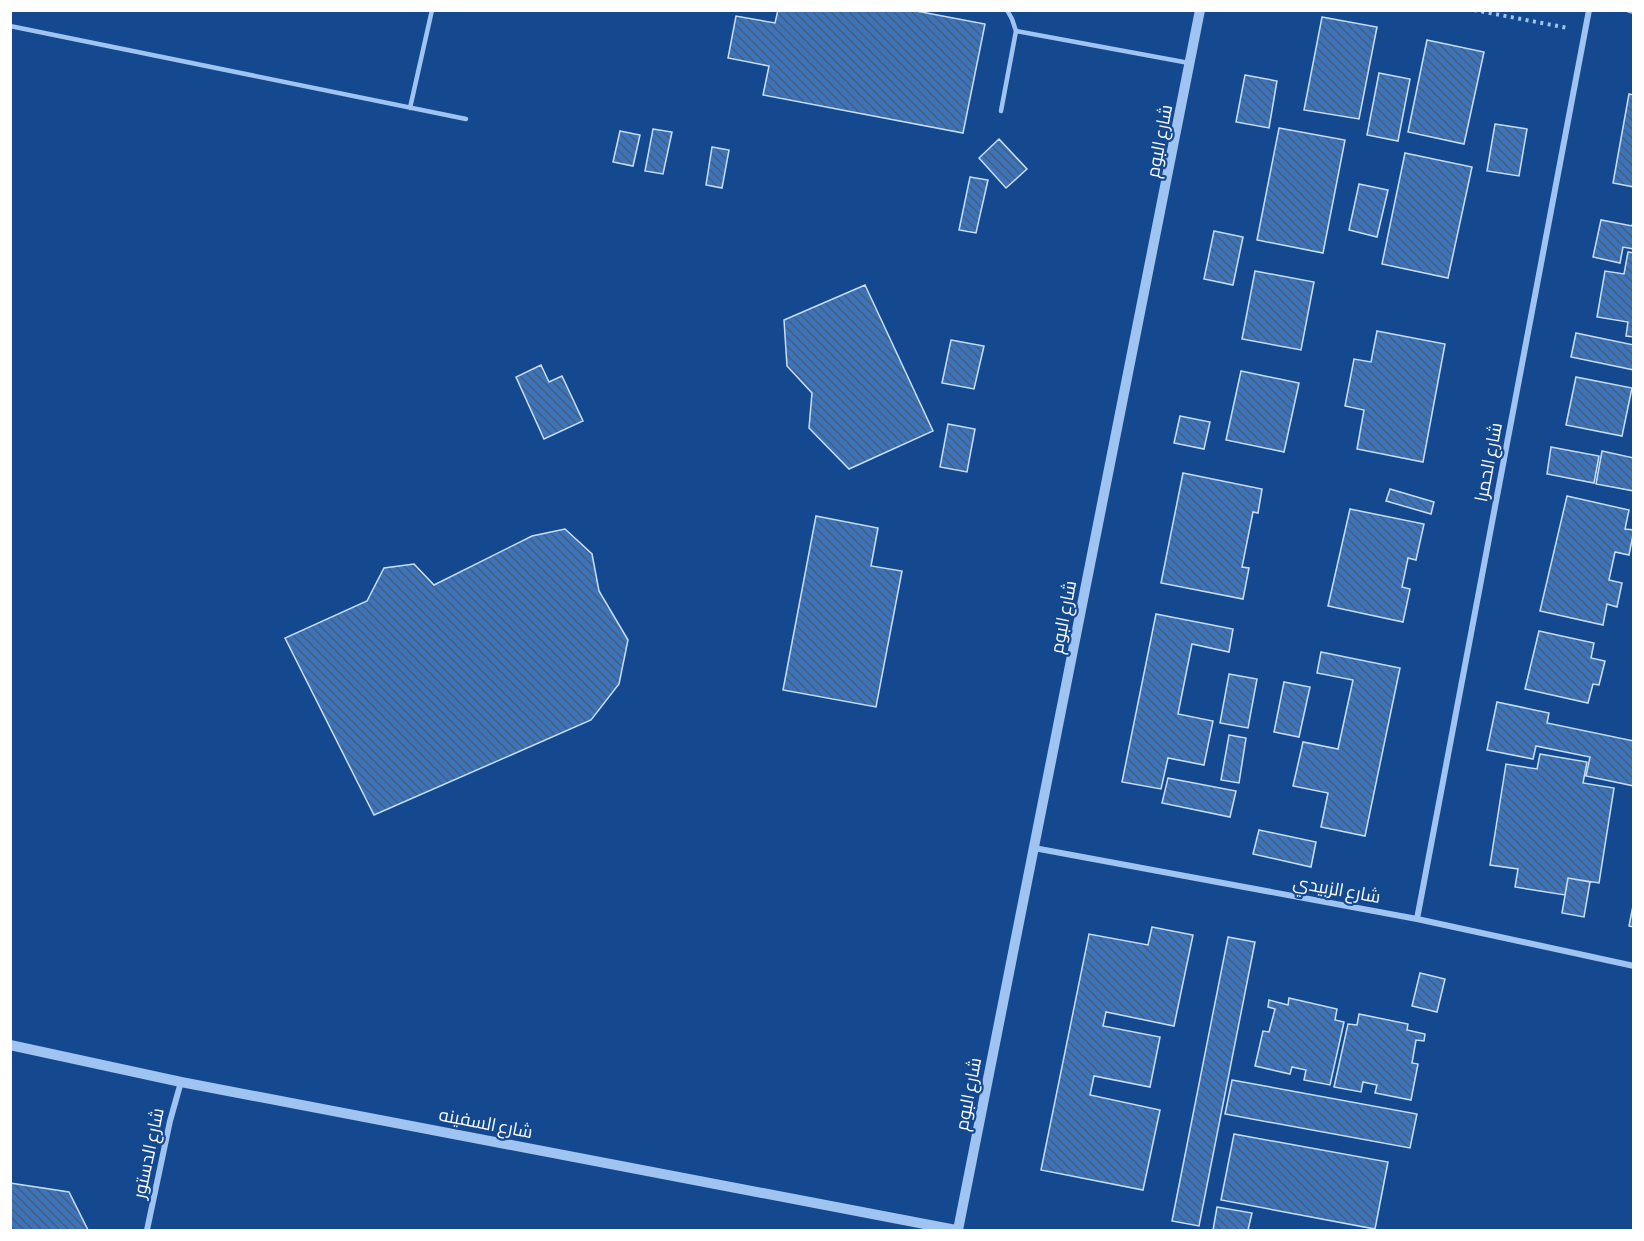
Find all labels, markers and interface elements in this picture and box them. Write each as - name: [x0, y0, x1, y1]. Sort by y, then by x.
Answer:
- street label: شارع البوم: [1142, 103, 1178, 180]
- street label: شارع الحمرا: [1470, 421, 1508, 504]
- street label: شارع البوم: [1046, 579, 1082, 656]
- street label: شارع الزبيدي: [1291, 871, 1382, 911]
- street label: شارع البوم: [951, 1056, 987, 1133]
- street label: شارع السفينه: [437, 1104, 535, 1144]
- street label: شارع الدستور: [128, 1106, 170, 1202]

